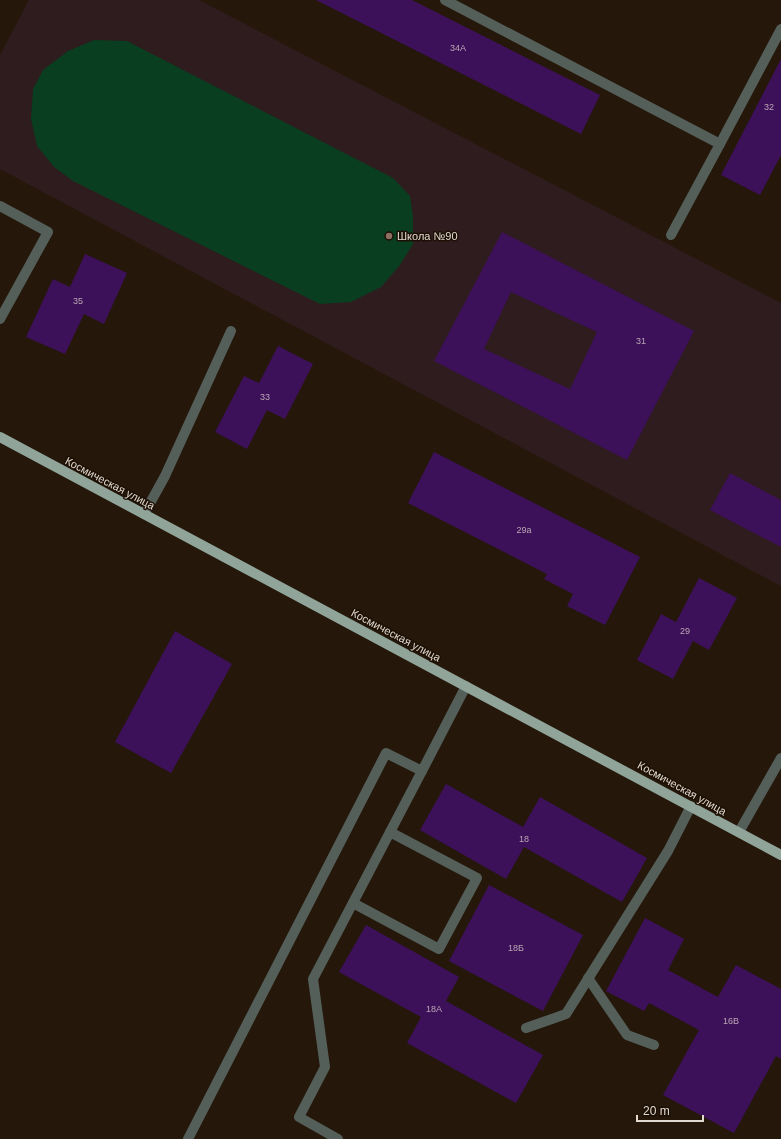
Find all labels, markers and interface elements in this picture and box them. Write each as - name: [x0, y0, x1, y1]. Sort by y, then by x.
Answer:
- house number: 34А: [450, 43, 466, 53]
- house number: 32: [764, 102, 774, 112]
- place label: Школа №90: [397, 230, 458, 242]
- marker: Школа №90: [384, 231, 394, 241]
- house number: 35: [73, 296, 83, 306]
- house number: 31: [636, 336, 646, 346]
- house number: 33: [260, 392, 270, 402]
- street label: Космическая улица: [63, 454, 158, 512]
- house number: 29а: [516, 525, 532, 535]
- street label: Космическая улица: [349, 606, 444, 664]
- house number: 29: [680, 626, 690, 636]
- street label: Космическая улица: [636, 759, 729, 818]
- house number: 18: [519, 834, 529, 844]
- house number: 18Б: [508, 943, 524, 953]
- house number: 18А: [426, 1004, 442, 1014]
- house number: 16В: [723, 1016, 739, 1026]
- scale bar: [637, 1097, 703, 1123]
- text: 20 m: [643, 1104, 670, 1118]

